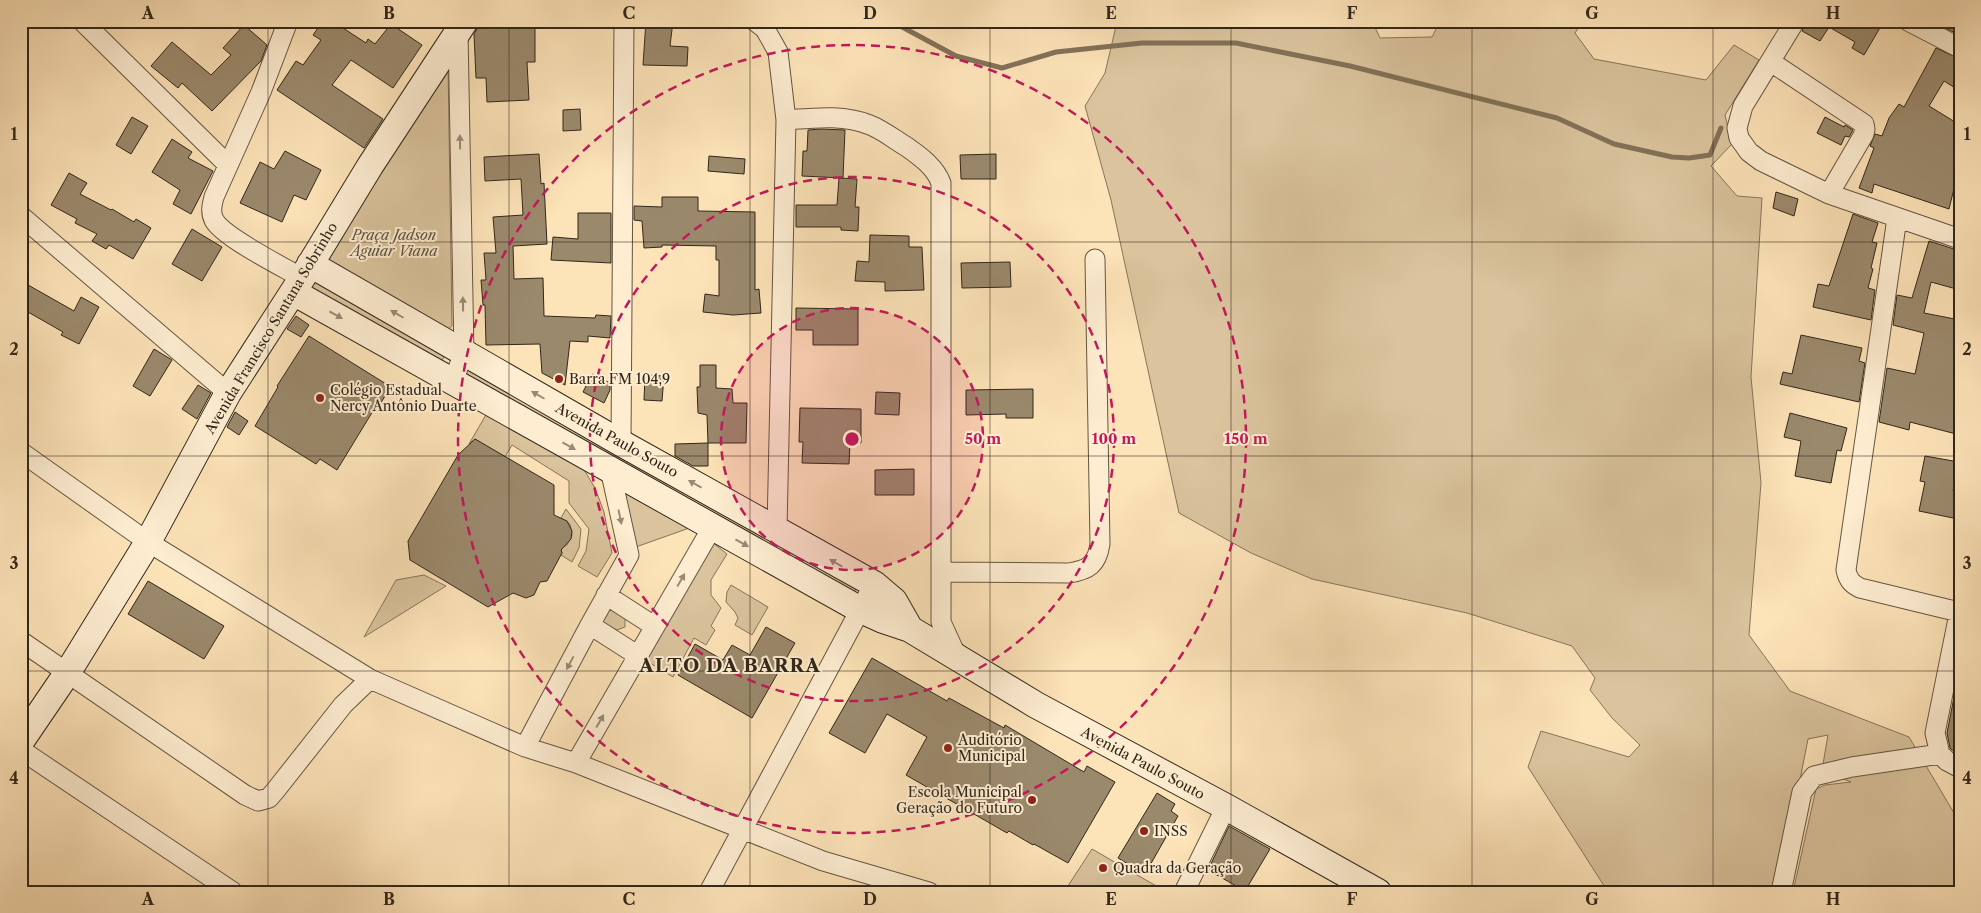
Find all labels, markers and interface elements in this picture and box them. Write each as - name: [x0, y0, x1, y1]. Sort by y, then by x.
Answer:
- text: A: [141, 3, 155, 23]
- text: B: [383, 3, 395, 23]
- text: C: [623, 3, 635, 23]
- text: D: [863, 3, 877, 23]
- text: E: [1105, 3, 1117, 23]
- text: F: [1347, 3, 1358, 23]
- text: G: [1585, 3, 1599, 23]
- text: H: [1826, 3, 1840, 23]
- text: 1: [10, 124, 18, 144]
- text: 1: [1963, 124, 1971, 144]
- one-way arrow: [456, 133, 464, 149]
- street label: Avenida Francisco Santana Sobrinho: [200, 219, 341, 438]
- park label: Praça Jadson Aguiar Viana: [349, 226, 438, 260]
- one-way arrow: [459, 296, 467, 312]
- one-way arrow: [391, 310, 404, 319]
- one-way arrow: [329, 311, 342, 320]
- text: 2: [9, 339, 19, 359]
- text: 2: [1962, 339, 1972, 359]
- place label: Barra FM 104,9: [569, 370, 670, 388]
- marker: Barra FM 104,9: [553, 373, 565, 385]
- place label: Colégio Estadual Nercy Antônio Duarte: [330, 381, 477, 415]
- one-way arrow: [531, 391, 545, 399]
- marker: Colégio Estadual Nercy Antônio Duarte: [314, 392, 326, 404]
- street label: Avenida Paulo Souto: [552, 398, 682, 481]
- text: 50 m: [965, 429, 1001, 448]
- text: 100 m: [1092, 429, 1136, 448]
- text: 150 m: [1224, 429, 1268, 448]
- centre of rings: [843, 430, 861, 448]
- one-way arrow: [562, 442, 577, 450]
- one-way arrow: [688, 479, 701, 488]
- one-way arrow: [617, 509, 625, 525]
- one-way arrow: [735, 538, 748, 547]
- text: 3: [9, 553, 19, 573]
- text: 3: [1962, 553, 1972, 573]
- one-way arrow: [830, 559, 843, 568]
- one-way arrow: [677, 574, 686, 587]
- district label: ALTO DA BARRA: [638, 654, 821, 677]
- one-way arrow: [566, 656, 574, 670]
- one-way arrow: [596, 714, 604, 728]
- street label: Avenida Paulo Souto: [1077, 722, 1208, 803]
- place label: Auditório Municipal: [957, 731, 1025, 765]
- marker: Auditório Municipal: [942, 742, 954, 754]
- text: 4: [9, 768, 19, 788]
- text: 4: [1962, 768, 1972, 788]
- place label: Escola Municipal Geração do Futuro: [896, 783, 1022, 817]
- marker: Escola Municipal Geração do Futuro: [1026, 794, 1038, 806]
- place label: INSS: [1154, 822, 1188, 840]
- marker: INSS: [1138, 825, 1150, 837]
- place label: Quadra da Geração: [1113, 859, 1241, 877]
- marker: Quadra da Geração: [1097, 862, 1109, 874]
- text: A: [141, 889, 155, 909]
- text: B: [383, 889, 395, 909]
- text: C: [623, 889, 635, 909]
- text: D: [863, 889, 877, 909]
- text: E: [1105, 889, 1117, 909]
- text: F: [1347, 889, 1358, 909]
- text: G: [1585, 889, 1599, 909]
- text: H: [1826, 889, 1840, 909]

